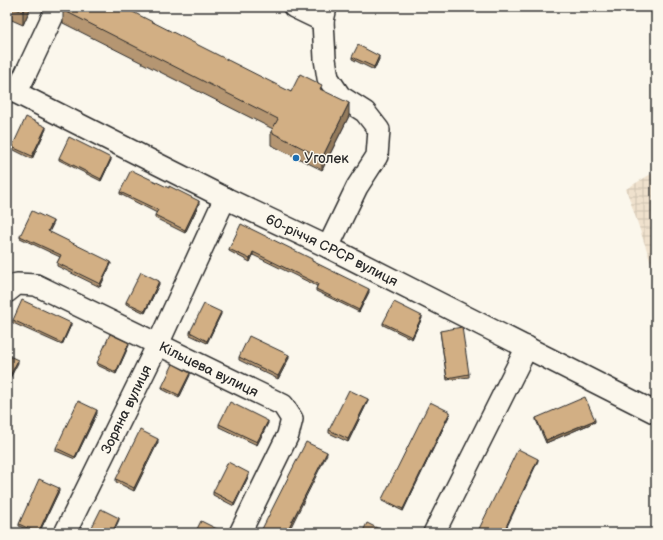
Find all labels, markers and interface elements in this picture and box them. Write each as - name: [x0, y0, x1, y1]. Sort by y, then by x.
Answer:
- place label: Уголек: [304, 150, 349, 167]
- marker: Уголек: [291, 153, 301, 163]
- street label: 60-річчя СРСР вулиця: [263, 210, 401, 290]
- street label: Кільцева вулиця: [156, 338, 262, 400]
- street label: Зоряна вулиця: [97, 362, 155, 456]

